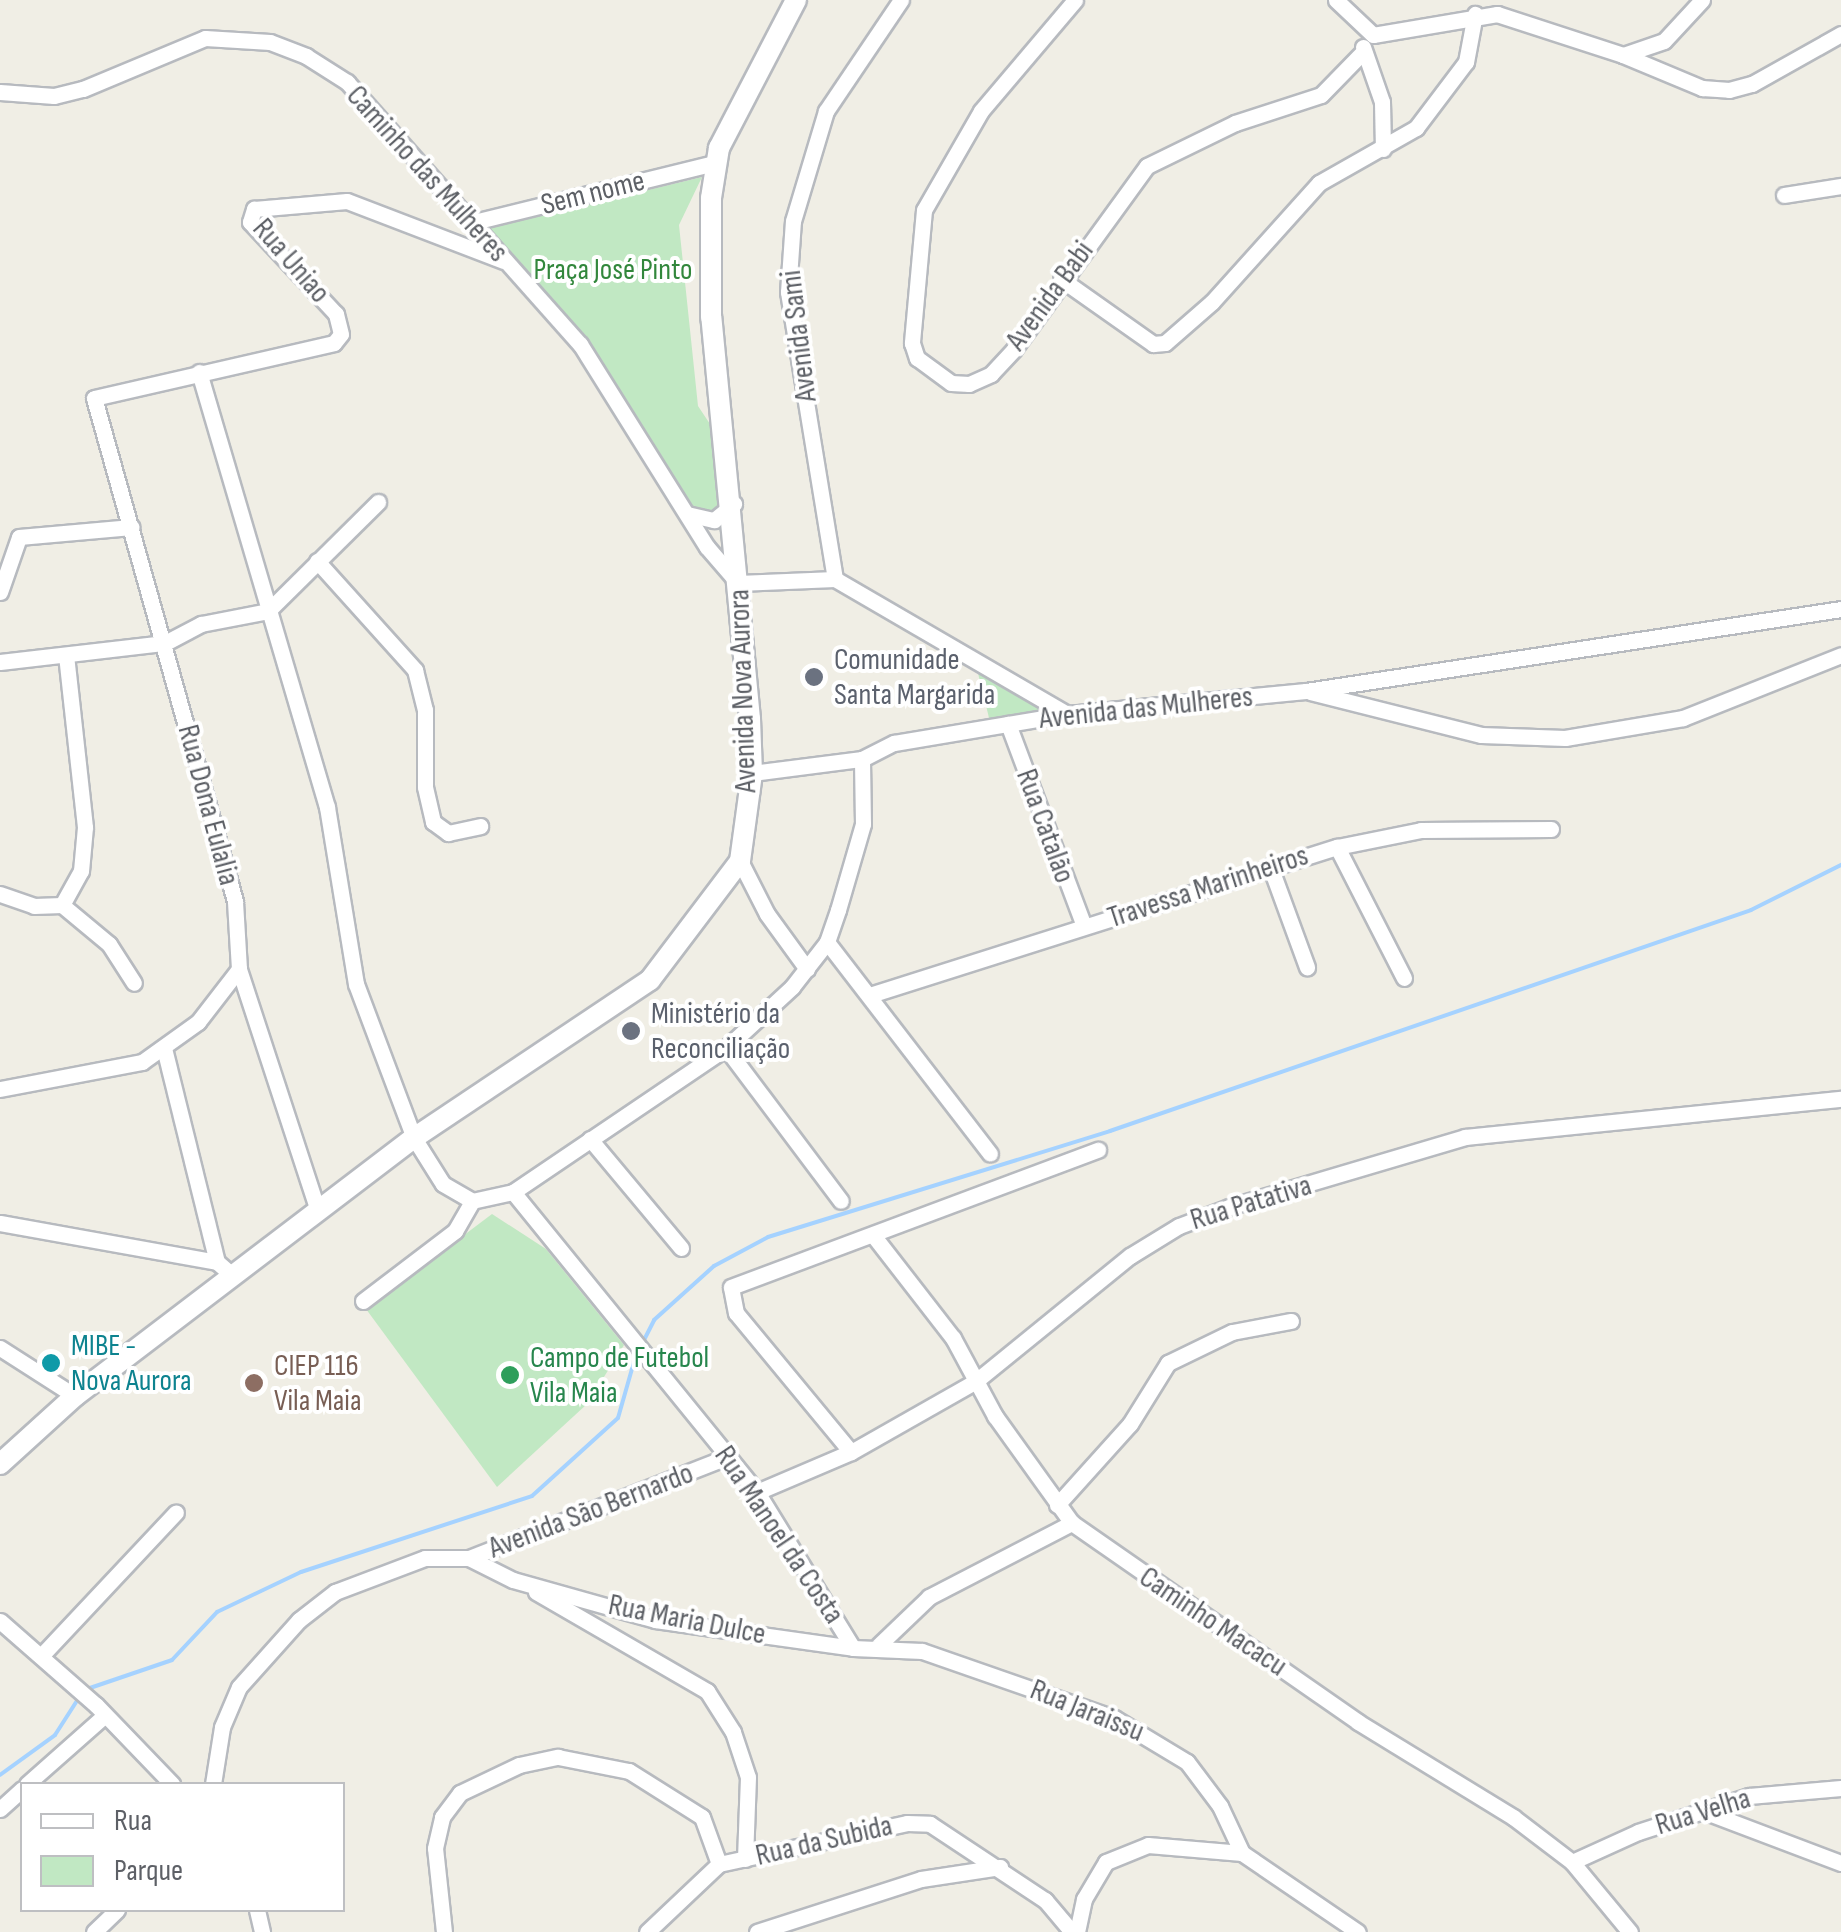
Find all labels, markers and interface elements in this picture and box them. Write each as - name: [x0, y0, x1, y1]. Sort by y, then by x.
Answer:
- street label: Caminho das Mulheres: [338, 78, 516, 270]
- street label: Sem nome: [537, 163, 649, 223]
- street label: Rua Uniao: [245, 211, 337, 311]
- street label: Avenida Babi: [998, 234, 1102, 358]
- park label: Praça José Pinto: [533, 252, 693, 288]
- street label: Avenida Sami: [773, 268, 825, 404]
- street label: Avenida Nova Aurora: [721, 589, 765, 793]
- place label: Comunidade Santa Margarida: [834, 642, 995, 712]
- marker: Comunidade Santa Margarida: [803, 666, 825, 688]
- street label: Avenida das Mulheres: [1037, 679, 1255, 737]
- street label: Rua Dona Eulalia: [169, 721, 247, 889]
- street label: Rua Catalão: [1008, 764, 1082, 888]
- street label: Travessa Marinheiros: [1103, 838, 1313, 936]
- place label: Ministério da Reconciliação: [651, 996, 790, 1066]
- marker: Ministério da Reconciliação: [620, 1020, 642, 1042]
- street label: Rua Patativa: [1186, 1168, 1316, 1238]
- place label: MIBE - Nova Aurora: [71, 1328, 192, 1398]
- place label: Campo de Futebol Vila Maia: [530, 1340, 709, 1410]
- place label: CIEP 116 Vila Maia: [274, 1348, 361, 1418]
- marker: MIBE - Nova Aurora: [40, 1352, 62, 1374]
- marker: Campo de Futebol Vila Maia: [499, 1364, 521, 1386]
- marker: CIEP 116 Vila Maia: [243, 1372, 265, 1394]
- street label: Rua Manoel da Costa: [706, 1439, 852, 1631]
- street label: Avenida São Bernardo: [484, 1455, 698, 1567]
- street label: Caminho Macacu: [1132, 1559, 1294, 1685]
- street label: Rua Maria Dulce: [605, 1587, 769, 1653]
- street label: Rua Jaraissu: [1025, 1672, 1149, 1750]
- street label: Rua Velha: [1651, 1781, 1755, 1843]
- legend: [20, 1782, 345, 1912]
- text: Rua: [114, 1803, 152, 1839]
- street label: Rua da Subida: [752, 1808, 896, 1874]
- text: Parque: [114, 1853, 183, 1889]

